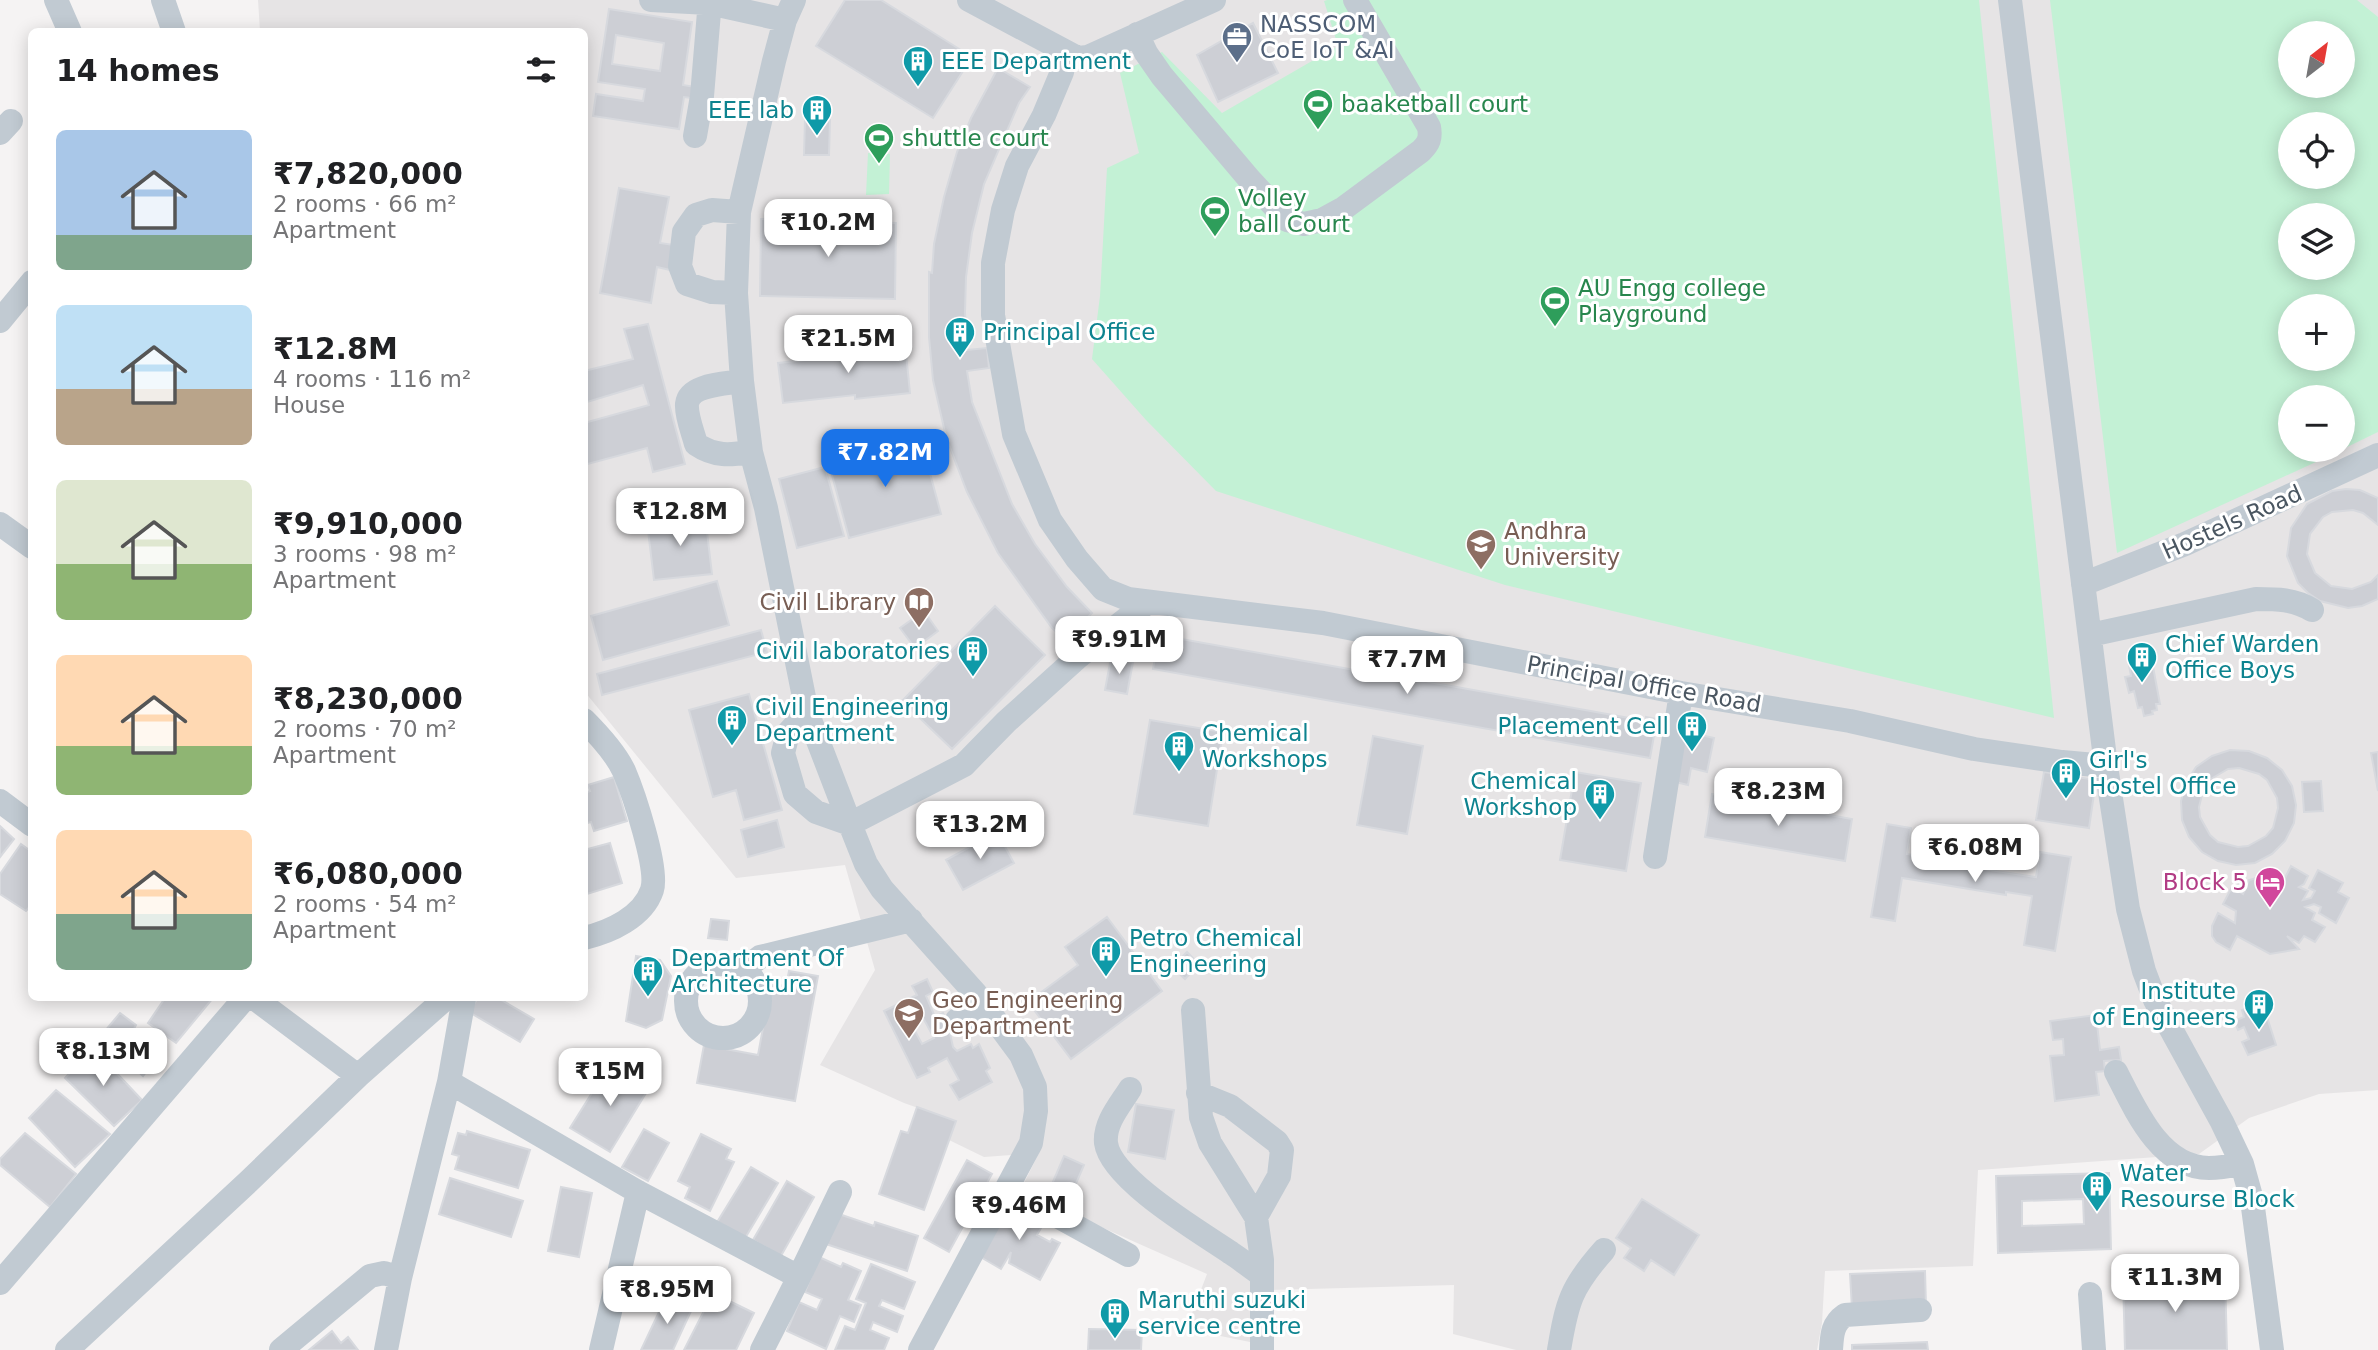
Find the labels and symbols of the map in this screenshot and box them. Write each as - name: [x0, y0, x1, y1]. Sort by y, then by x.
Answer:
- place label: NASSCOM CoE IoT &AI: [1260, 11, 1395, 63]
- office icon: NASSCOM CoE IoT &AI: [1220, 20, 1254, 64]
- north arrow: [2278, 21, 2356, 98]
- building icon: EEE Department: [901, 44, 935, 88]
- place label: EEE Department: [941, 48, 1131, 74]
- sports icon: baaketball court: [1301, 87, 1335, 131]
- place label: baaketball court: [1341, 91, 1528, 117]
- building icon: EEE lab: [800, 93, 834, 137]
- place label: EEE lab: [708, 97, 794, 123]
- sports icon: shuttle court: [862, 121, 896, 165]
- place label: shuttle court: [902, 125, 1049, 151]
- place label: Volley ball Court: [1238, 185, 1350, 237]
- sports icon: Volley ball Court: [1198, 194, 1232, 238]
- pin: ₹10.2M: [771, 200, 885, 259]
- place label: AU Engg college Playground: [1578, 275, 1766, 327]
- sports icon: AU Engg college Playground: [1538, 284, 1572, 328]
- building icon: Principal Office: [943, 315, 977, 359]
- pin: ₹21.5M: [791, 316, 905, 375]
- place label: Principal Office: [983, 319, 1155, 345]
- pin: ₹7.82M: [828, 430, 942, 489]
- street label: Hostels Road: [2158, 480, 2306, 564]
- pin: ₹12.8M: [623, 489, 737, 548]
- place label: Andhra University: [1504, 518, 1620, 570]
- school or university icon: Andhra University: [1464, 527, 1498, 571]
- library icon: Civil Library: [902, 585, 936, 629]
- place label: Civil Library: [759, 589, 896, 615]
- pin: ₹9.91M: [1062, 616, 1176, 676]
- place label: Chief Warden Office Boys: [2165, 631, 2319, 683]
- building icon: Civil laboratories: [956, 634, 990, 678]
- pin: ₹7.7M: [1358, 636, 1456, 696]
- place label: Civil laboratories: [756, 638, 950, 664]
- building icon: Chief Warden Office Boys: [2125, 640, 2159, 684]
- street label: Principal Office Road: [1525, 651, 1763, 717]
- place label: Civil Engineering Department: [755, 694, 949, 746]
- building icon: Civil Engineering Department: [715, 703, 749, 747]
- building icon: Placement Cell: [1675, 709, 1709, 753]
- place label: Placement Cell: [1497, 713, 1669, 739]
- place label: Chemical Workshops: [1202, 720, 1327, 772]
- building icon: Chemical Workshops: [1162, 729, 1196, 773]
- place label: Girl's Hostel Office: [2089, 747, 2236, 799]
- building icon: Girl's Hostel Office: [2049, 756, 2083, 800]
- place label: Chemical Workshop: [1464, 768, 1577, 820]
- pin: ₹8.23M: [1721, 768, 1835, 828]
- building icon: Chemical Workshop: [1583, 777, 1617, 821]
- pin: ₹13.2M: [923, 802, 1037, 861]
- pin: ₹6.08M: [1918, 824, 2032, 884]
- hotel icon: Block 5: [2253, 865, 2287, 909]
- place label: Block 5: [2163, 869, 2247, 895]
- place label: Petro Chemical Engineering: [1129, 925, 1302, 977]
- building icon: Petro Chemical Engineering: [1089, 934, 1123, 978]
- place label: Department Of Architecture: [671, 945, 845, 997]
- building icon: Department Of Architecture: [631, 954, 665, 998]
- place label: Institute of Engineers: [2092, 978, 2236, 1030]
- place label: Geo Engineering Department: [932, 987, 1123, 1039]
- building icon: Institute of Engineers: [2242, 987, 2276, 1031]
- school or university icon: Geo Engineering Department: [892, 996, 926, 1040]
- pin: ₹8.13M: [46, 1028, 160, 1088]
- pin: ₹15M: [569, 1048, 651, 1108]
- place label: Water Resourse Block: [2120, 1160, 2296, 1212]
- building icon: Water Resourse Block: [2080, 1169, 2114, 1213]
- pin: ₹9.46M: [962, 1182, 1076, 1242]
- pin: ₹11.3M: [2118, 1254, 2232, 1314]
- pin: ₹8.95M: [610, 1266, 724, 1326]
- place label: Maruthi suzuki service centre: [1138, 1287, 1306, 1339]
- building icon: Maruthi suzuki service centre: [1098, 1296, 1132, 1340]

